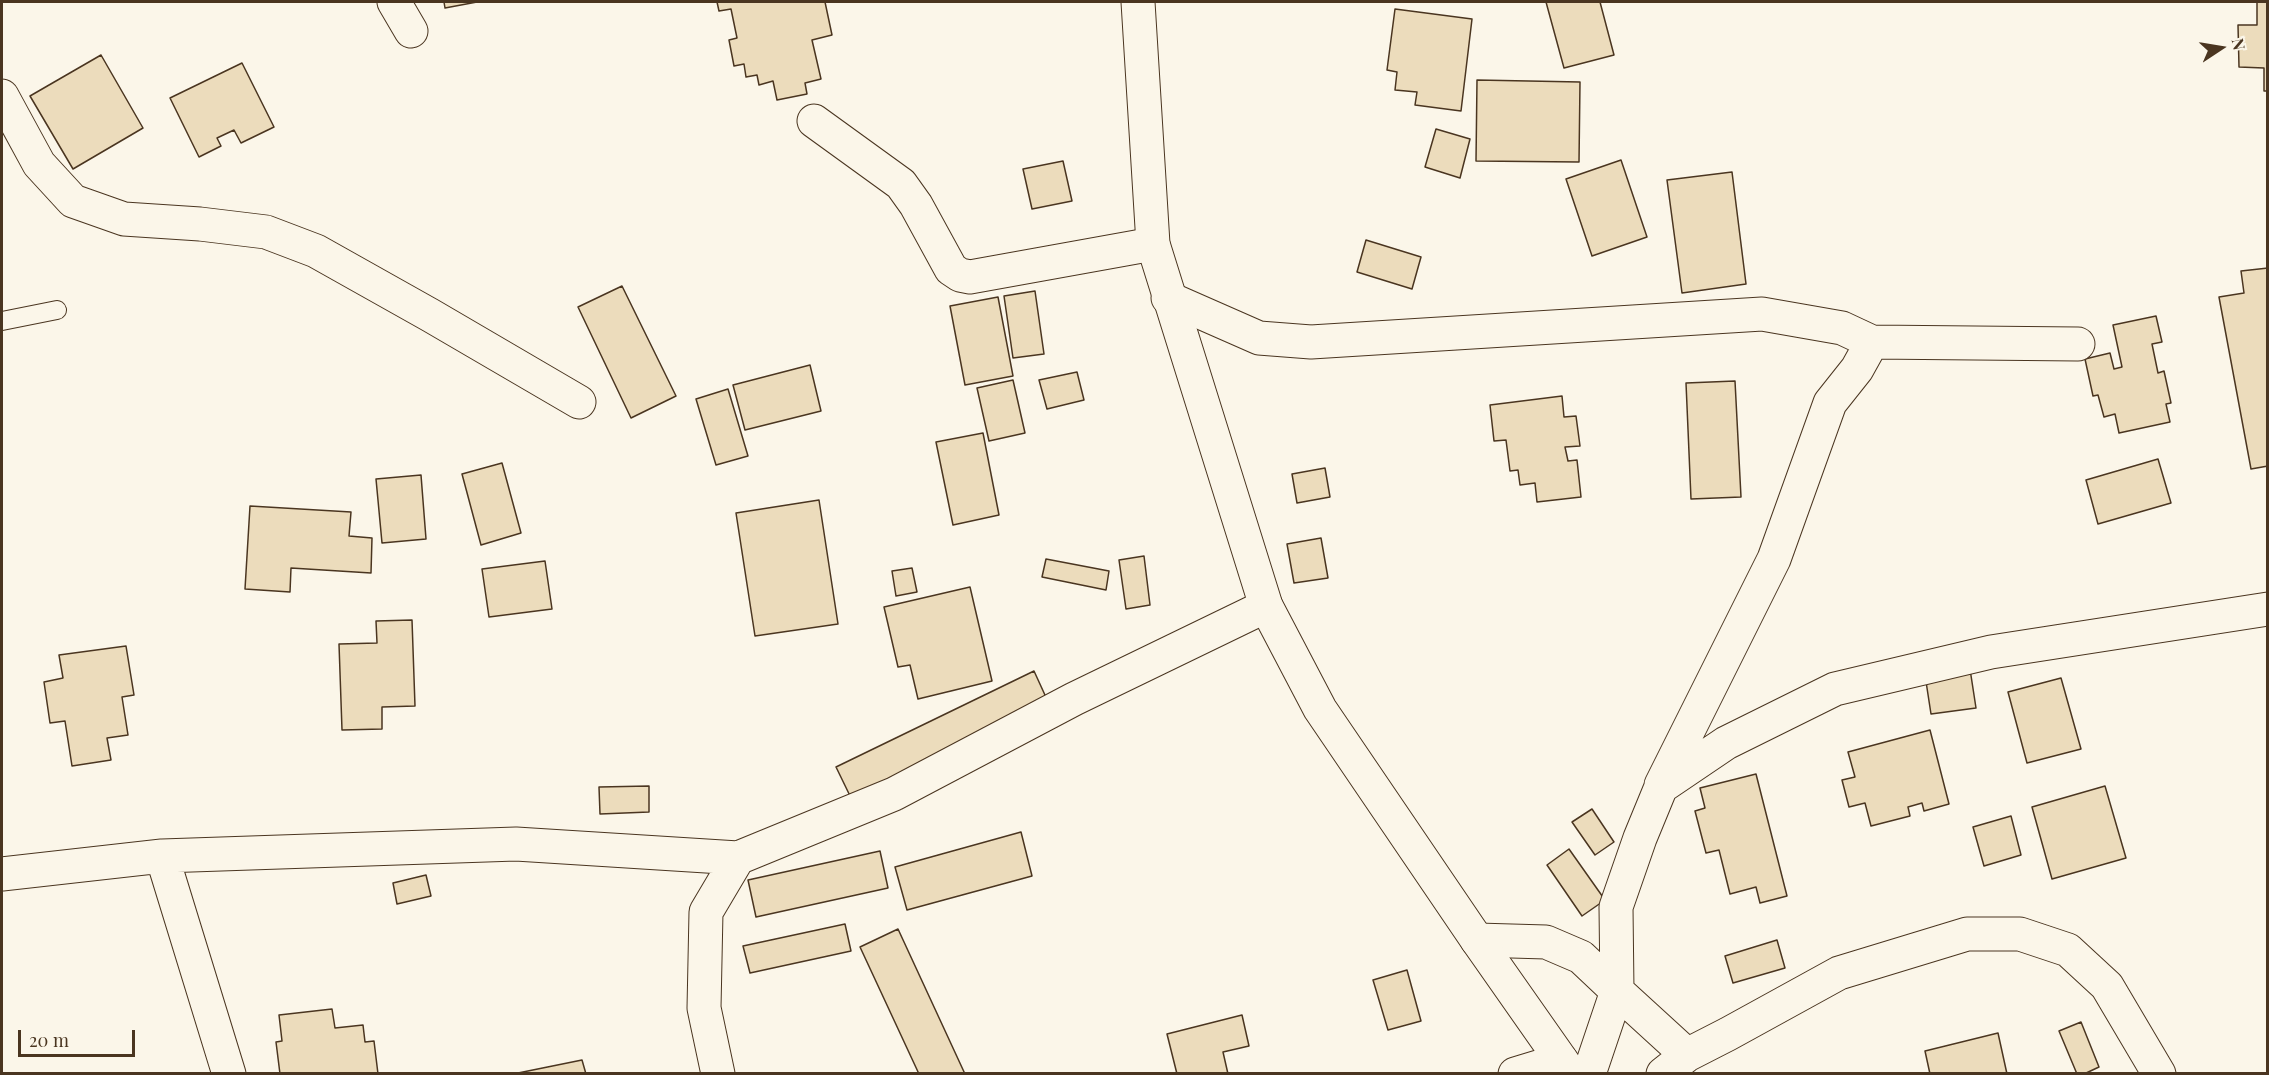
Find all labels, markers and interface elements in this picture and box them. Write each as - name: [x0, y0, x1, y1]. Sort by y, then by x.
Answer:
- north arrow: [2191, 18, 2251, 78]
- text: N: [2228, 36, 2251, 52]
- scale bar: [21, 1018, 138, 1056]
- text: 20 m: [29, 1028, 69, 1052]

